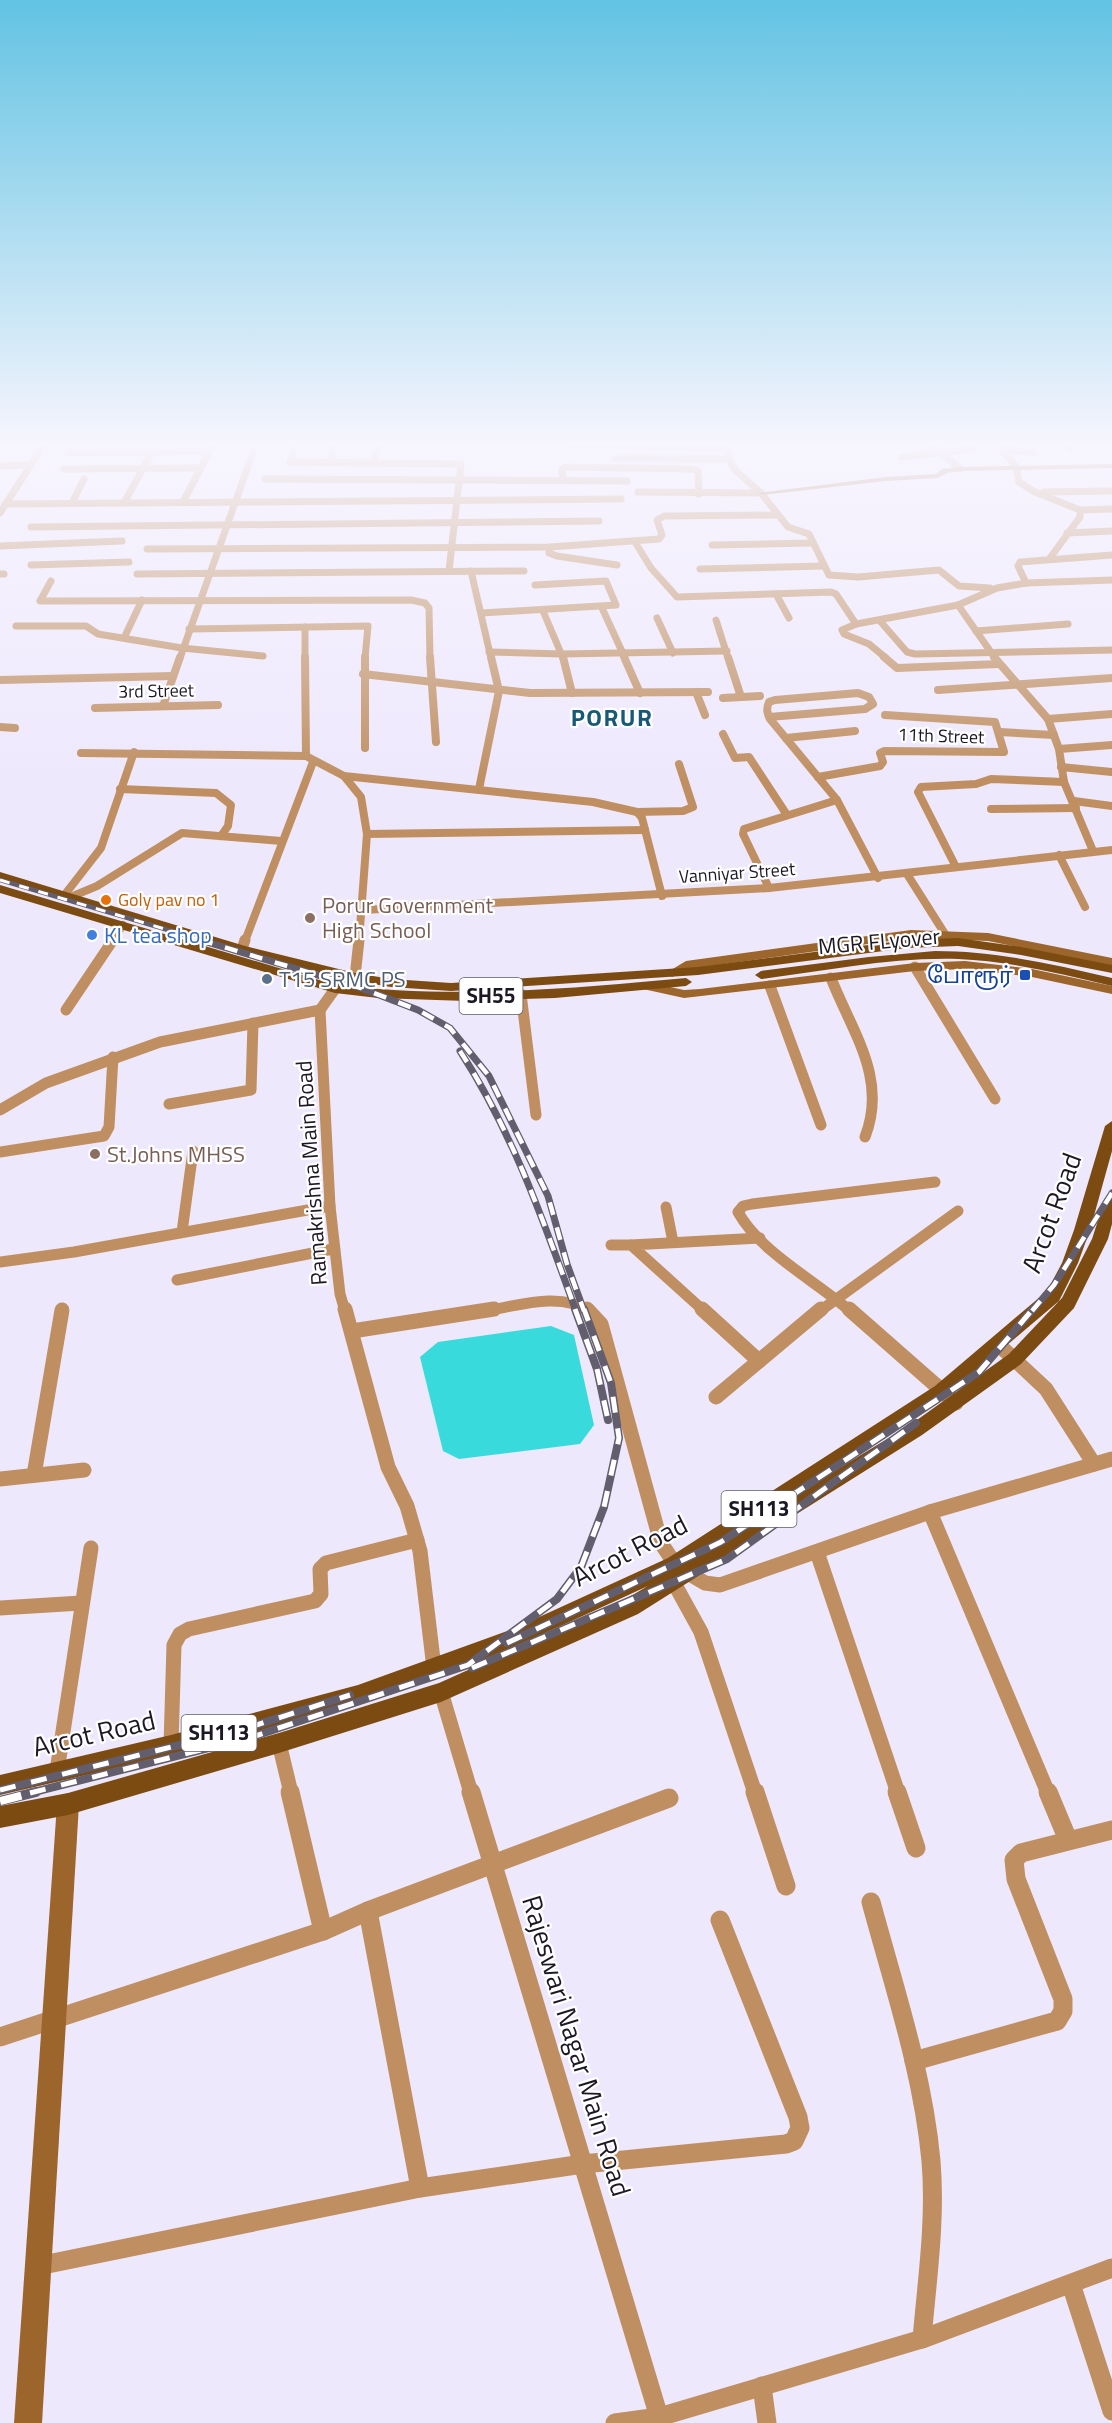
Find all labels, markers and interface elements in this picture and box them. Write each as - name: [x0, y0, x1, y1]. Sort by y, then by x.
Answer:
- street label: 3rd Street: [118, 676, 195, 705]
- district label: PORUR: [571, 699, 653, 735]
- street label: 11th Street: [897, 720, 985, 751]
- street label: Vanniyar Street: [678, 855, 797, 890]
- place label: Goly pav no 1: [118, 886, 220, 913]
- place label: Porur Government High School: [322, 888, 493, 947]
- marker: Goly pav no 1: [99, 893, 113, 907]
- marker: Porur Government High School: [303, 911, 317, 925]
- place label: KL tea shop: [104, 918, 212, 952]
- street label: MGR FLyover: [817, 919, 942, 963]
- marker: KL tea shop: [85, 928, 99, 942]
- place label: போரூர்: [927, 958, 1013, 992]
- place label: T15 SRMC PS: [279, 962, 406, 996]
- marker: போரூர்: [1018, 968, 1032, 982]
- marker: T15 SRMC PS: [260, 972, 274, 986]
- road number: SH55: [460, 978, 522, 1014]
- street label: Ramakrishna Main Road: [286, 1059, 336, 1287]
- place label: St.Johns MHSS: [107, 1137, 245, 1171]
- marker: St.Johns MHSS: [88, 1147, 102, 1161]
- street label: Arcot Road: [1010, 1147, 1091, 1278]
- road number: SH113: [722, 1491, 796, 1527]
- street label: Arcot Road: [564, 1503, 694, 1596]
- street label: Arcot Road: [28, 1699, 159, 1767]
- road number: SH113: [182, 1715, 256, 1751]
- street label: Rajeswari Nagar Main Road: [512, 1890, 643, 2201]

